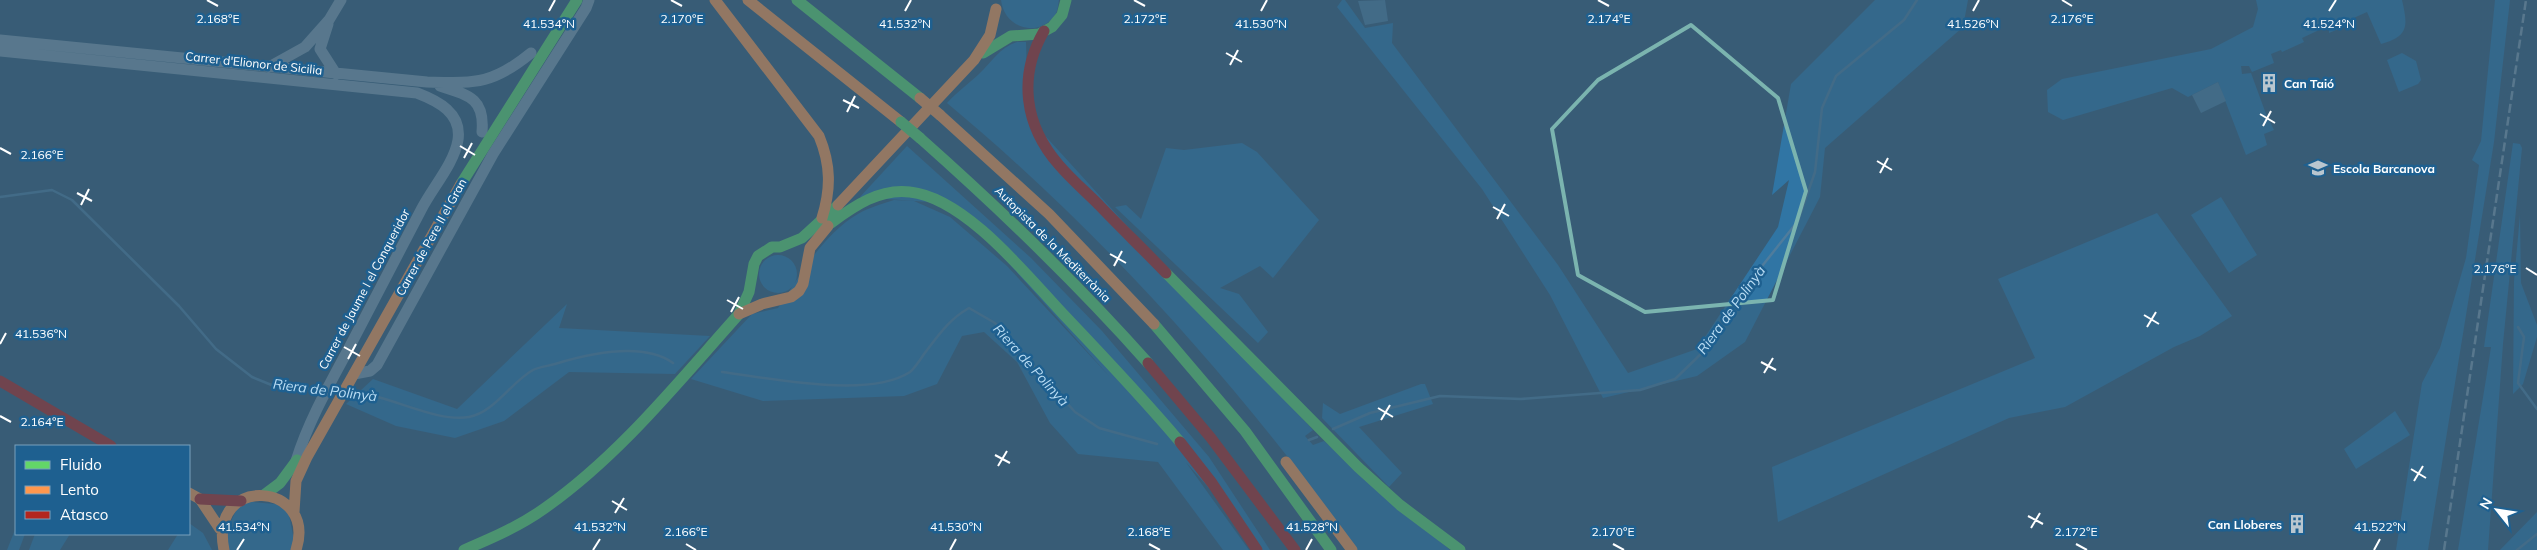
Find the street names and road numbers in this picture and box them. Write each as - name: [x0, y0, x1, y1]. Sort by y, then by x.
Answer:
- street label: Carrer d'Elionor de Sicilia: [185, 48, 323, 78]
- street label: Carrer de Pere II el Gran: [392, 176, 470, 298]
- street label: Autopista de la Mediterrània: [992, 183, 1114, 305]
- street label: Carrer de Jaume I el Conqueridor: [315, 206, 413, 372]

